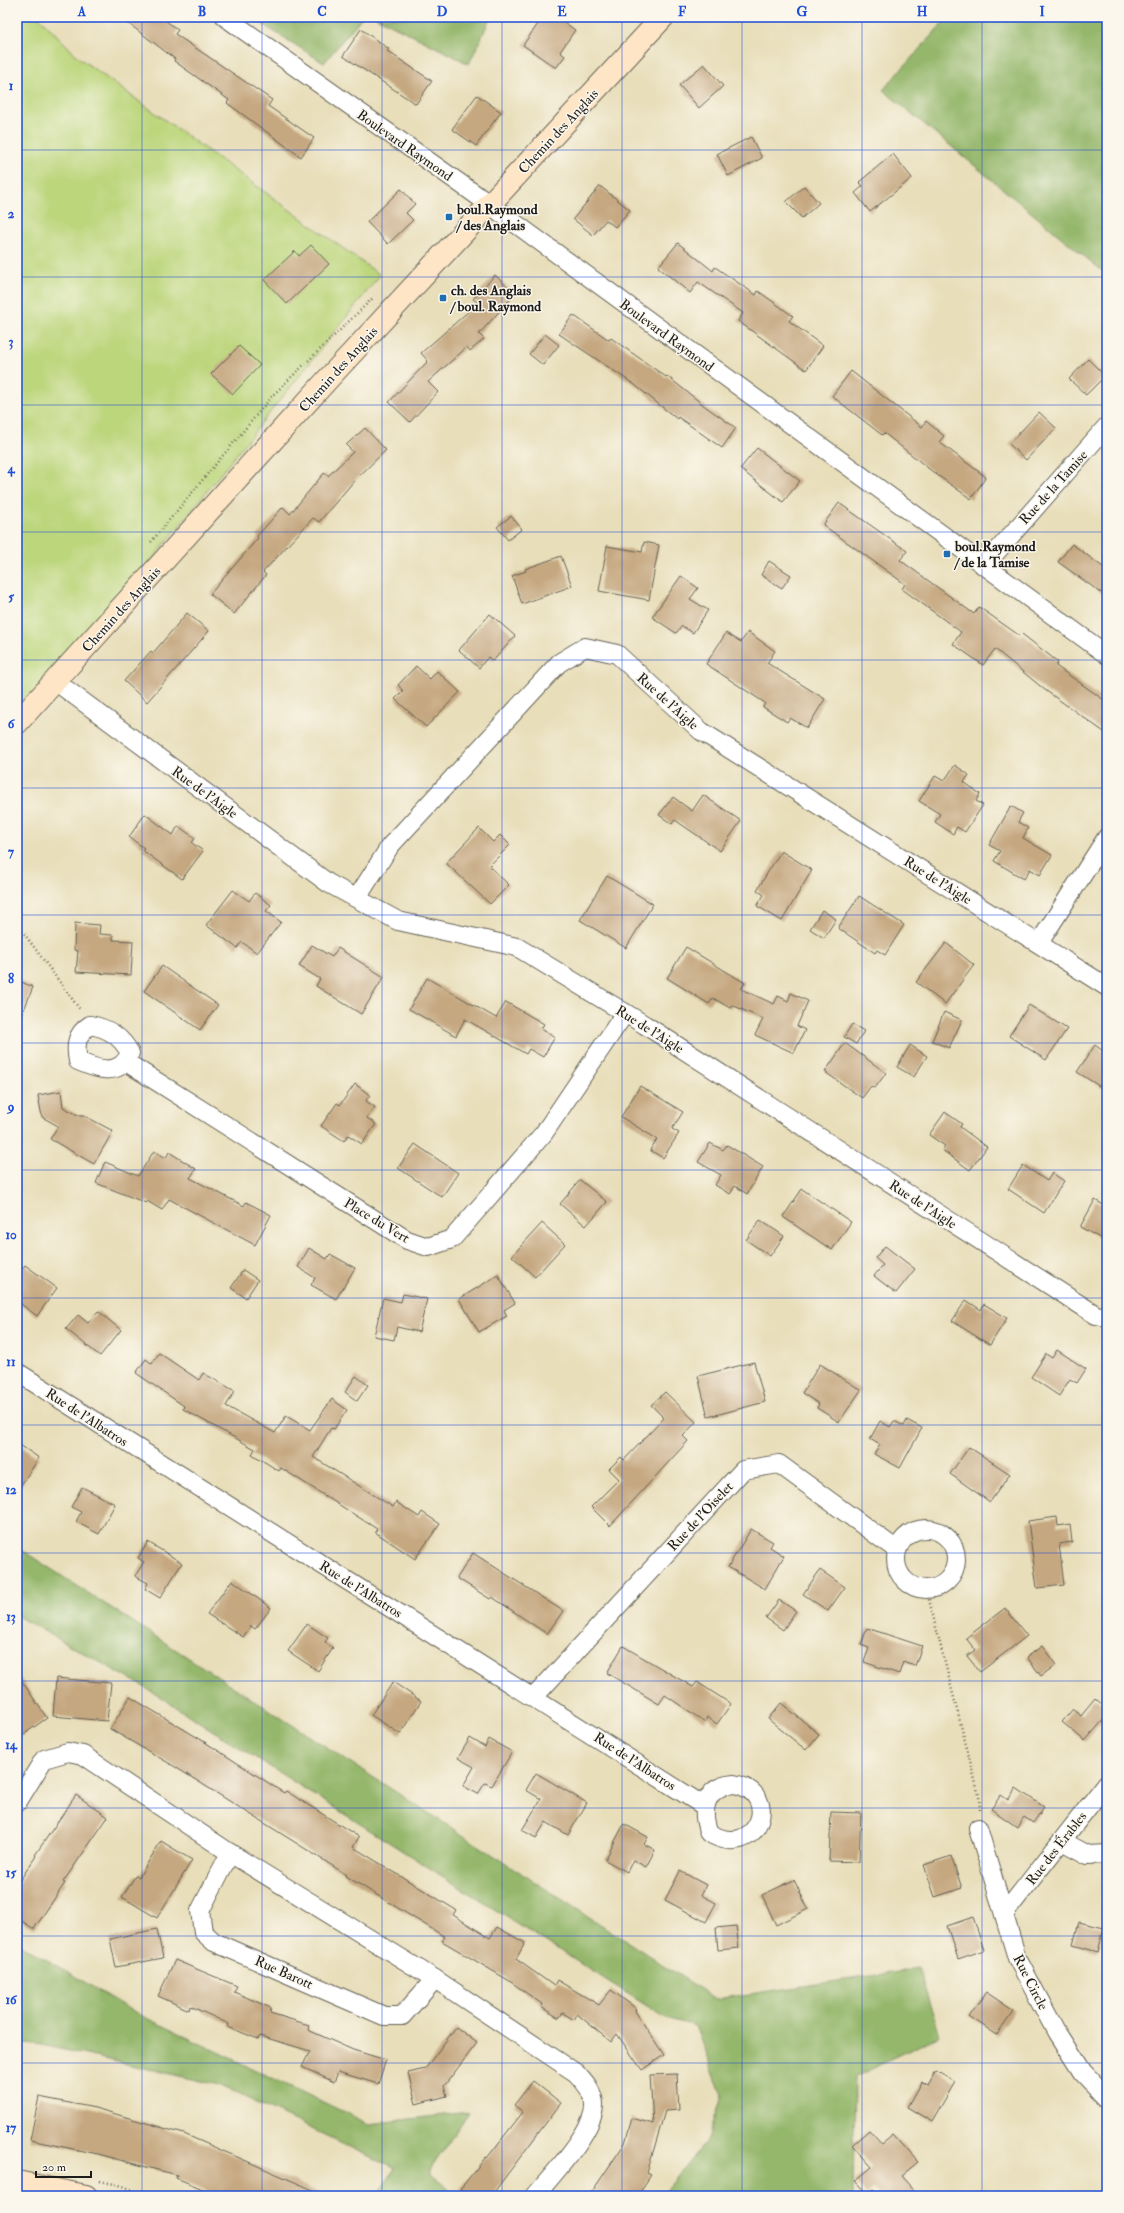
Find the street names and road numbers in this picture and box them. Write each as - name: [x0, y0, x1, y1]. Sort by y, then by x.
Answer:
- street label: Chemin des Anglais: [515, 85, 602, 177]
- street label: Boulevard Raymond: [353, 106, 456, 186]
- street label: Boulevard Raymond: [616, 295, 717, 376]
- street label: Chemin des Anglais: [295, 323, 381, 416]
- street label: Rue de la Tamise: [1016, 447, 1091, 528]
- street label: Chemin des Anglais: [78, 563, 164, 656]
- street label: Rue de l'Aigle: [633, 669, 702, 734]
- street label: Rue de l'Aigle: [168, 763, 241, 822]
- street label: Rue de l'Aigle: [901, 853, 975, 908]
- street label: Rue de l'Aigle: [613, 1002, 687, 1057]
- street label: Rue de l'Aigle: [886, 1176, 960, 1233]
- street label: Place du Vert: [341, 1194, 413, 1247]
- street label: Rue de l'Albatros: [42, 1385, 131, 1450]
- street label: Rue de l'Oiselet: [664, 1478, 737, 1554]
- street label: Rue de l'Albatros: [316, 1557, 405, 1622]
- street label: Rue de l'Albatros: [590, 1729, 679, 1794]
- street label: Rue des Érables: [1022, 1808, 1090, 1888]
- street label: Rue Barott: [252, 1952, 316, 1993]
- street label: Rue Circle: [1009, 1952, 1052, 2013]

